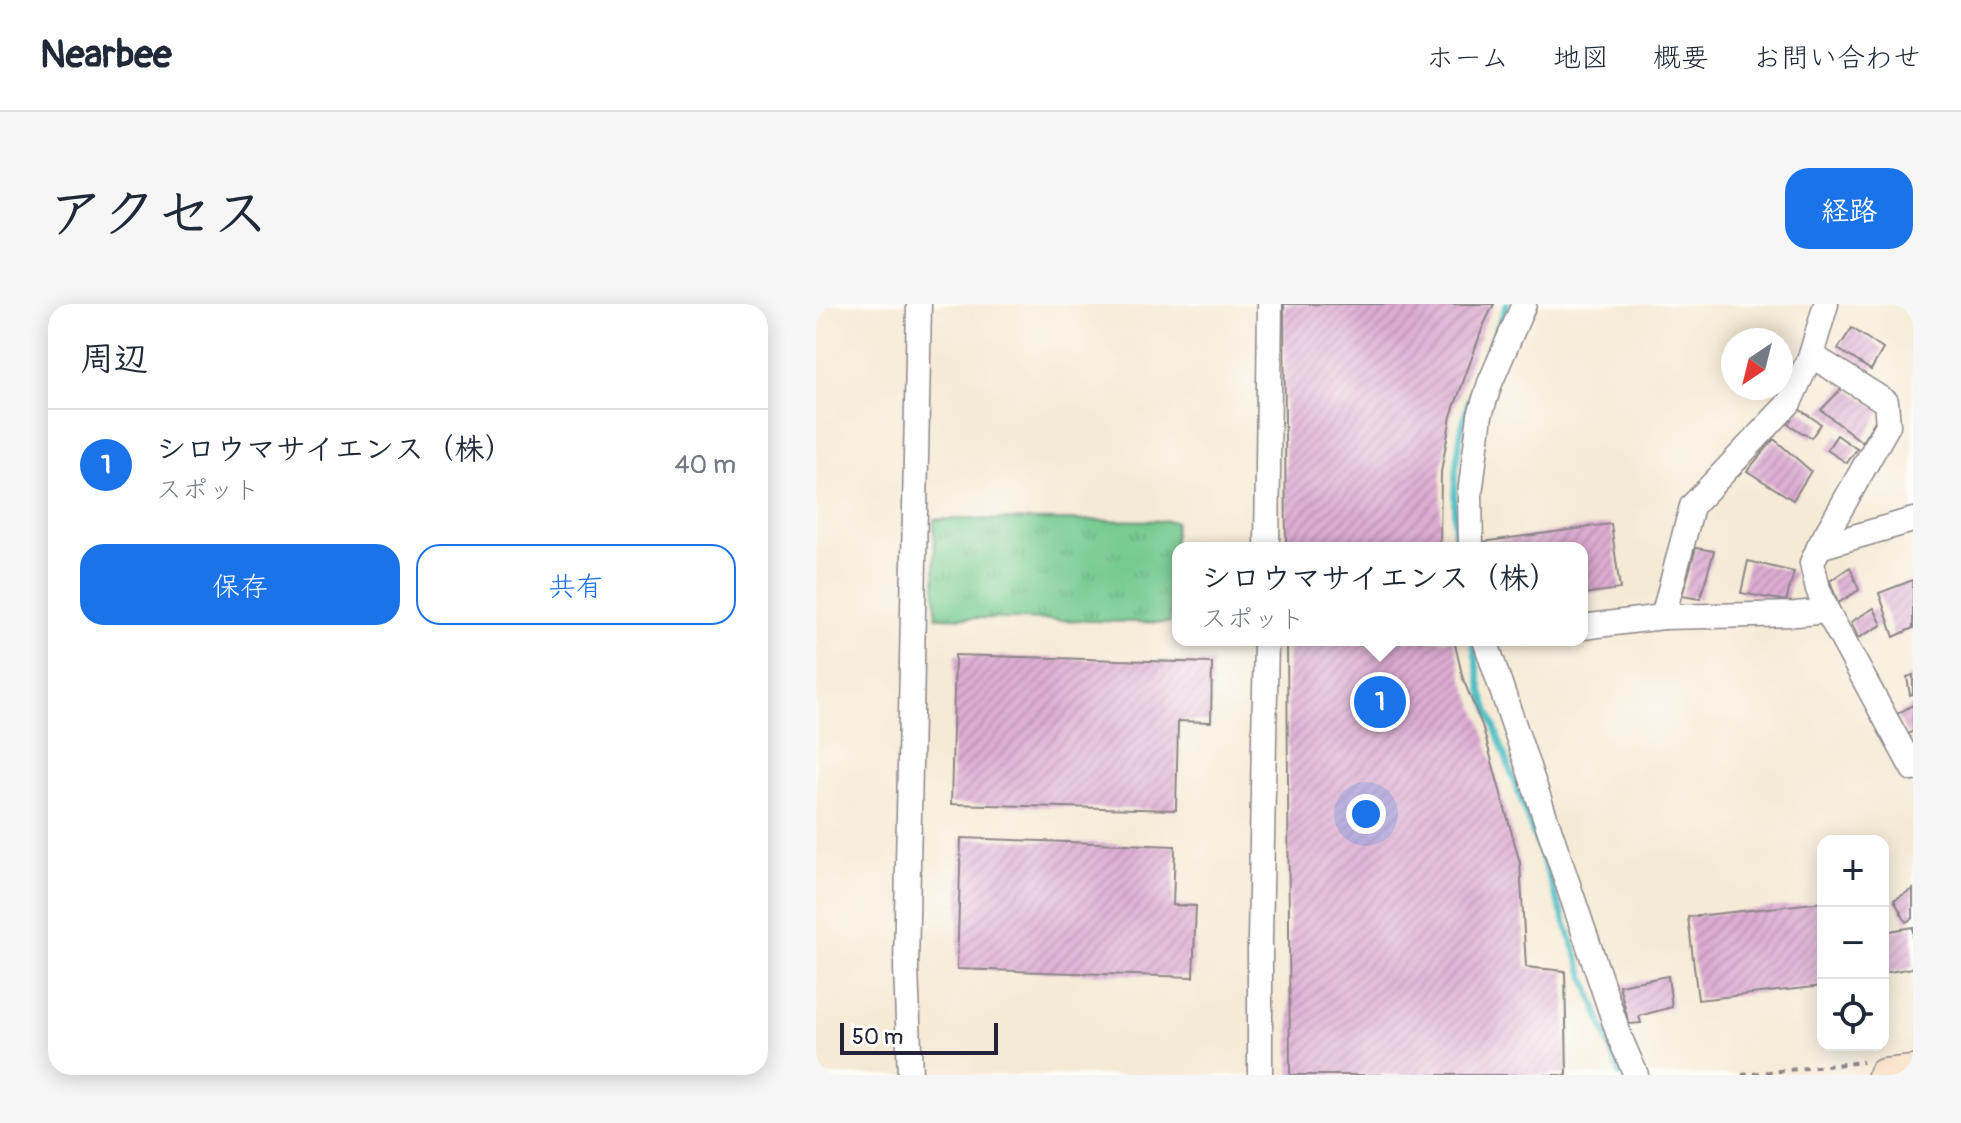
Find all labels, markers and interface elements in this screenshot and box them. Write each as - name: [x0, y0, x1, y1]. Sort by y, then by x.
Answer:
- text: Nearbee: [40, 31, 172, 79]
- text: ホーム: [1426, 41, 1509, 76]
- text: 地図: [1553, 41, 1609, 76]
- text: 概要: [1653, 41, 1709, 76]
- text: お問い合わせ: [1753, 41, 1921, 76]
- button: 経路: [1785, 168, 1913, 249]
- text: アクセス: [48, 180, 269, 249]
- north arrow: [1721, 328, 1793, 400]
- text: 周辺: [80, 338, 148, 381]
- text: シロウマサイエンス（株）: [156, 431, 514, 468]
- text: 1: [101, 449, 111, 481]
- text: 40 m: [674, 449, 736, 481]
- text: スポット: [156, 474, 260, 506]
- popup: [1172, 542, 1588, 646]
- button: 保存: [80, 544, 400, 625]
- button: 共有: [416, 544, 736, 625]
- text: シロウマサイエンス（株）: [1201, 560, 1559, 597]
- text: スポット: [1201, 603, 1305, 635]
- pin: 1: [1354, 672, 1406, 732]
- your location: [1346, 794, 1386, 834]
- map controls: [1817, 835, 1889, 1051]
- button: +: [1817, 835, 1889, 907]
- button: −: [1817, 907, 1889, 979]
- button: locate: [1817, 979, 1889, 1051]
- scale bar: [840, 1019, 998, 1055]
- text: 50 m: [852, 1023, 903, 1051]

